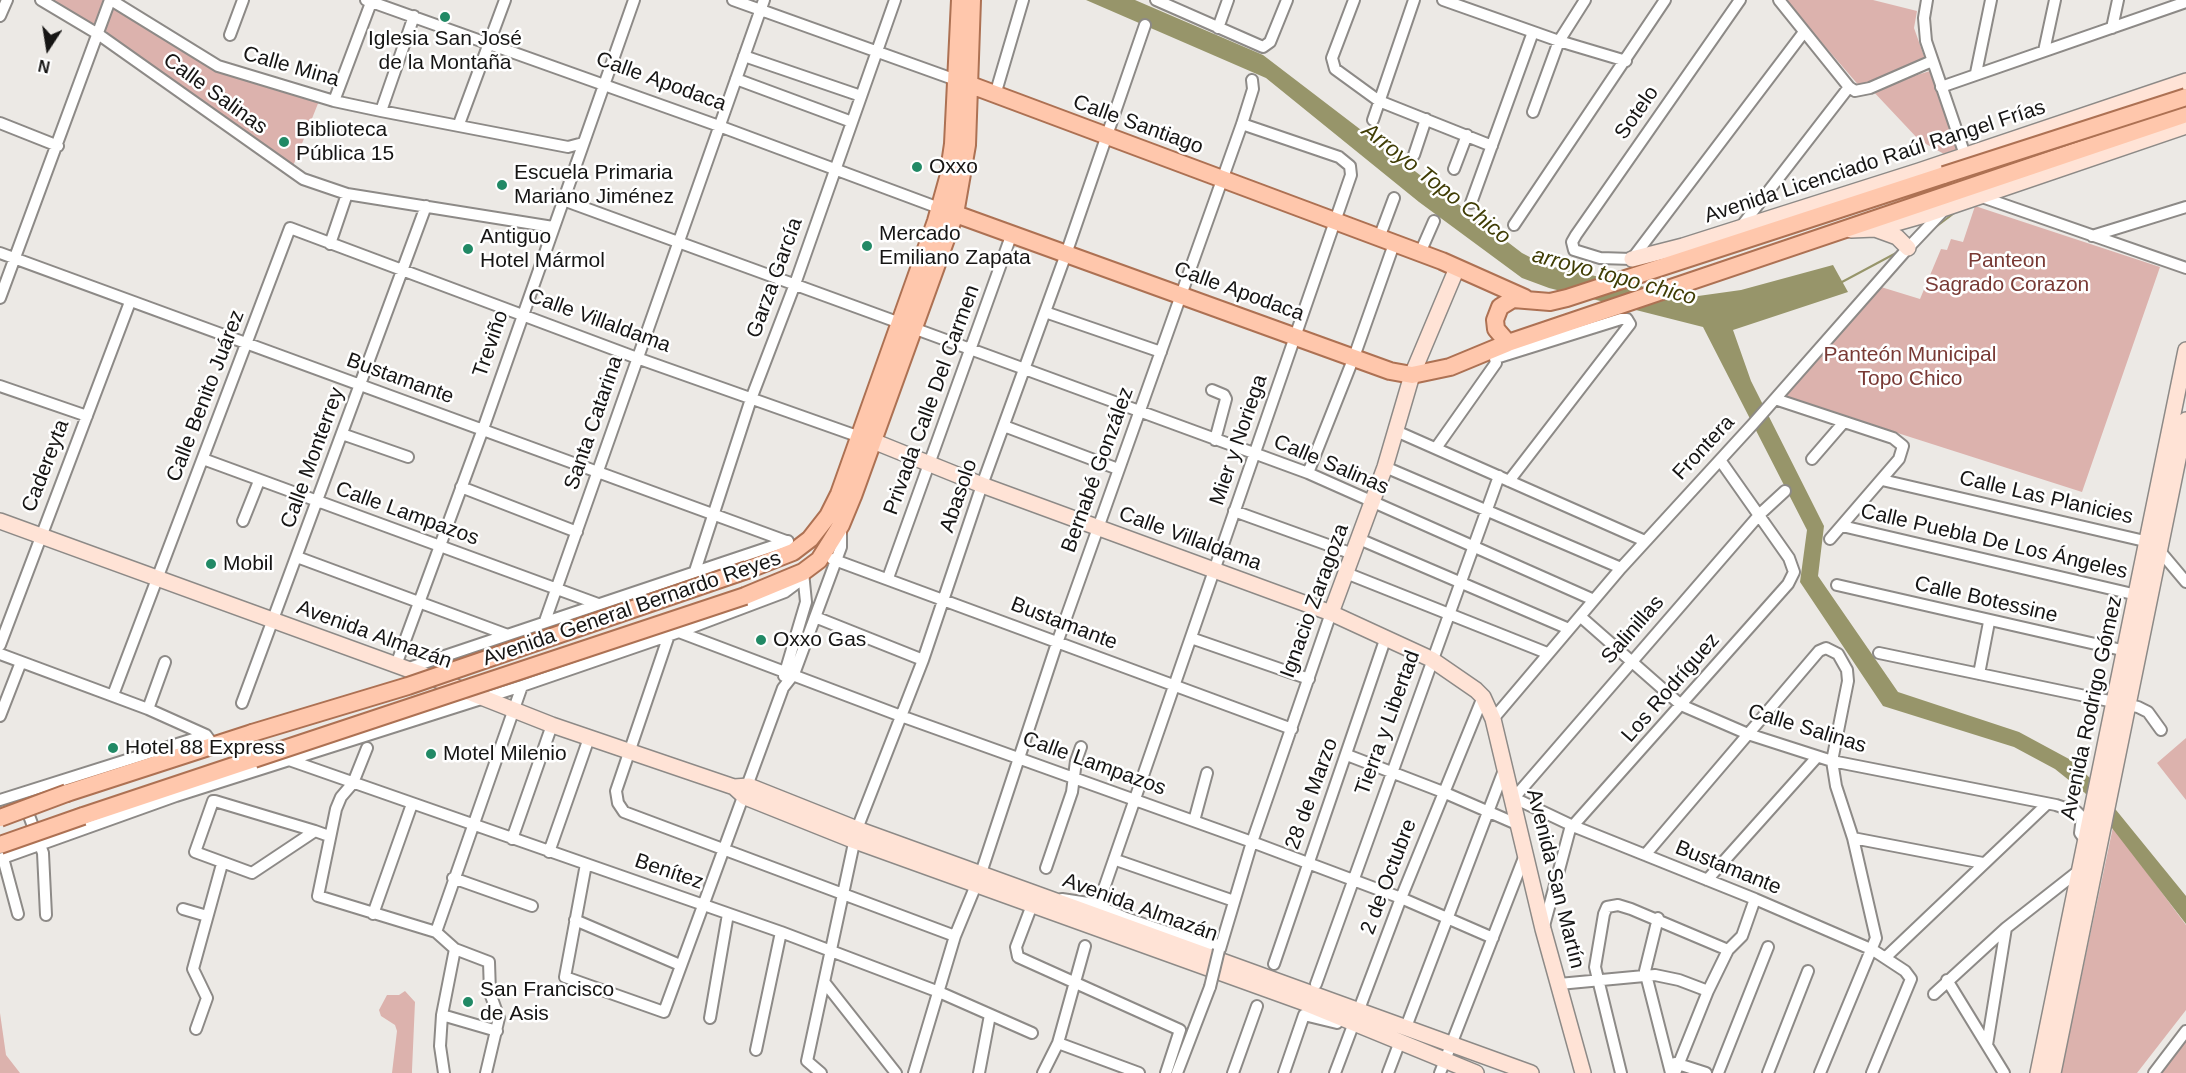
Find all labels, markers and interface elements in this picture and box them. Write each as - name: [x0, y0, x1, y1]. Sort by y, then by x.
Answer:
- marker: Iglesia San José de la Montaña: [438, 10, 452, 24]
- north arrow: [18, 18, 78, 78]
- place label: Iglesia San José de la Montaña: [368, 26, 522, 76]
- street label: Calle Mina: [240, 41, 342, 93]
- street label: Calle Apodaca: [593, 47, 729, 117]
- street label: Calle Salinas: [158, 48, 272, 140]
- text: N: [37, 57, 52, 76]
- street label: Sotelo: [1610, 81, 1664, 145]
- street label: Calle Santiago: [1070, 90, 1206, 160]
- street label: Avenida Licenciado Raúl Rangel Frías: [1701, 95, 2049, 229]
- place label: Biblioteca Pública 15: [296, 117, 394, 167]
- water label: Arroyo Topo Chico: [1356, 118, 1516, 250]
- marker: Biblioteca Pública 15: [277, 135, 291, 149]
- place label: Oxxo: [929, 154, 978, 180]
- place label: Escuela Primaria Mariano Jiménez: [514, 160, 674, 210]
- marker: Oxxo: [910, 160, 924, 174]
- marker: Escuela Primaria Mariano Jiménez: [495, 178, 509, 192]
- street label: Garza García: [742, 214, 808, 342]
- place label: Mercado Emiliano Zapata: [879, 221, 1031, 271]
- place label: Antiguo Hotel Mármol: [480, 224, 605, 274]
- marker: Mercado Emiliano Zapata: [860, 239, 874, 253]
- marker: Antiguo Hotel Mármol: [461, 242, 475, 256]
- water label: arroyo topo chico: [1529, 242, 1699, 312]
- park label: Panteon Sagrado Corazon: [1925, 248, 2089, 298]
- street label: Calle Apodaca: [1171, 257, 1307, 327]
- street label: Privada Calle Del Carmen: [879, 282, 985, 518]
- street label: Calle Villaldama: [524, 283, 674, 359]
- street label: Calle Benito Juárez: [162, 306, 250, 486]
- street label: Treviño: [468, 307, 514, 381]
- park label: Panteón Municipal Topo Chico: [1824, 342, 1996, 392]
- street label: Bustamante: [343, 348, 457, 410]
- street label: Santa Catarina: [559, 353, 629, 493]
- street label: Mier y Noriega: [1205, 371, 1273, 509]
- street label: Calle Monterrey: [276, 384, 350, 532]
- street label: Bernabé González: [1056, 384, 1140, 556]
- street label: Frontera: [1668, 410, 1740, 486]
- street label: Cadereyta: [17, 416, 75, 516]
- street label: Calle Salinas: [1270, 429, 1392, 501]
- street label: Abasolo: [935, 456, 983, 536]
- street label: Calle Las Planicies: [1957, 466, 2135, 530]
- street label: Calle Lampazos: [332, 476, 482, 552]
- street label: Calle Puebla De Los Ángeles: [1858, 499, 2130, 585]
- street label: Calle Villaldama: [1115, 501, 1265, 577]
- street label: Ignacio Zaragoza: [1275, 520, 1355, 682]
- street label: Avenida General Bernardo Reyes: [480, 546, 784, 672]
- place label: Mobil: [223, 551, 273, 577]
- marker: Mobil: [204, 557, 218, 571]
- street label: Calle Botessine: [1912, 571, 2060, 629]
- street label: Salinillas: [1596, 590, 1670, 670]
- street label: Bustamante: [1007, 592, 1121, 656]
- street label: Avenida Rodrigo Gómez: [2056, 594, 2128, 822]
- street label: Avenida Almazán: [293, 595, 455, 675]
- place label: Oxxo Gas: [773, 627, 866, 653]
- street label: Los Rodríguez: [1617, 628, 1725, 748]
- marker: Oxxo Gas: [754, 633, 768, 647]
- street label: Tierra y Libertad: [1350, 647, 1426, 799]
- street label: Calle Salinas: [1745, 699, 1869, 759]
- street label: Calle Lampazos: [1019, 726, 1169, 802]
- place label: Hotel 88 Express: [125, 735, 285, 761]
- street label: 28 de Marzo: [1280, 735, 1344, 853]
- marker: Hotel 88 Express: [106, 741, 120, 755]
- place label: Motel Milenio: [443, 741, 567, 767]
- marker: Motel Milenio: [424, 747, 438, 761]
- street label: Avenida San Martín: [1521, 787, 1589, 971]
- street label: 2 de Octubre: [1355, 816, 1423, 938]
- street label: Bustamante: [1671, 835, 1785, 901]
- street label: Benítez: [631, 848, 707, 896]
- street label: Avenida Almazán: [1059, 868, 1221, 948]
- place label: San Francisco de Asis: [480, 977, 614, 1027]
- marker: San Francisco de Asis: [461, 995, 475, 1009]

